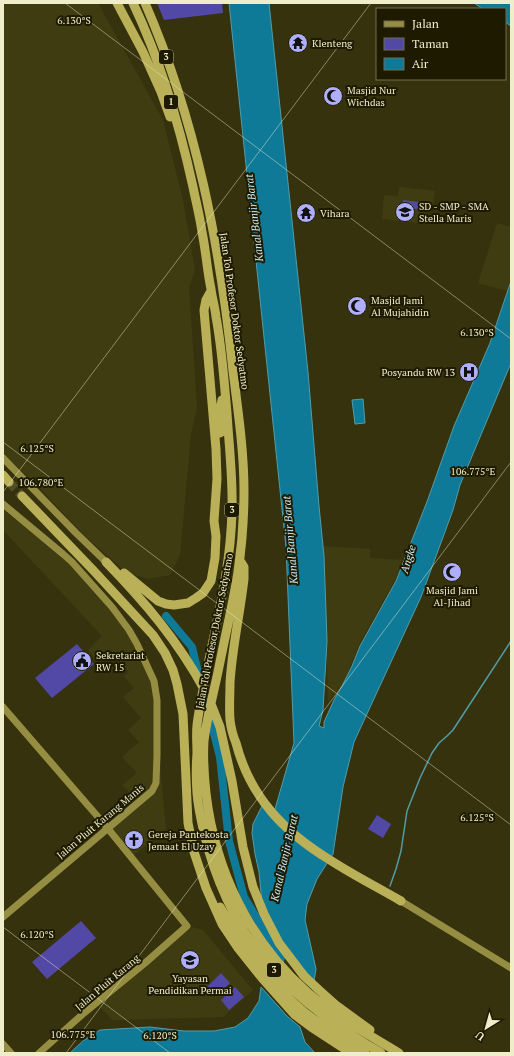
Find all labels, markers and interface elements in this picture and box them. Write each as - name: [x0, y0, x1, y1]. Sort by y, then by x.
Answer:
- legend: [376, 8, 506, 80]
- text: 6.130°S: [57, 14, 91, 27]
- text: Jalan: [412, 16, 439, 31]
- temple icon: Klenteng: [287, 32, 309, 54]
- text: Taman: [412, 36, 449, 51]
- place label: Klenteng: [312, 37, 353, 50]
- road number: 3: [159, 50, 173, 64]
- text: Air: [412, 56, 429, 71]
- place label: Masjid Nur Wichdas: [347, 84, 396, 109]
- mosque icon: Masjid Nur Wichdas: [322, 85, 344, 107]
- road number: 1: [164, 95, 178, 109]
- water label: Kanal Banjir Barat: [242, 173, 266, 264]
- place label: SD - SMP - SMA Stella Maris: [419, 200, 489, 225]
- school or university icon: SD - SMP - SMA Stella Maris: [394, 201, 416, 223]
- temple icon: Vihara: [295, 202, 317, 224]
- place label: Vihara: [320, 207, 350, 220]
- street label: Jalan Tol Profesor Doktor Sedyatmo: [217, 232, 252, 391]
- place label: Masjid Jami Al Mujahidin: [371, 294, 429, 319]
- mosque icon: Masjid Jami Al Mujahidin: [346, 295, 368, 317]
- text: 6.130°S: [460, 326, 494, 339]
- hospital icon: Posyandu RW 13: [458, 361, 480, 383]
- place label: Posyandu RW 13: [381, 366, 455, 379]
- text: 6.125°S: [20, 442, 54, 455]
- text: 106.775°E: [451, 465, 496, 478]
- text: 106.780°E: [19, 476, 64, 489]
- water label: Kanal Banjir Barat: [279, 495, 301, 586]
- road number: 3: [225, 503, 239, 517]
- water label: Angke: [397, 543, 419, 576]
- street label: Jalan Tol Profesor Doktor Sedyatmo: [193, 552, 236, 710]
- mosque icon: Masjid Jami Al-Jihad: [441, 561, 463, 583]
- place label: Masjid Jami Al-Jihad: [426, 584, 478, 609]
- place label: Sekretariat RW 15: [96, 649, 145, 674]
- public building icon: Sekretariat RW 15: [71, 650, 93, 672]
- street label: Jalan Pluit Karang Manis: [54, 781, 147, 862]
- text: 6.125°S: [460, 811, 494, 824]
- water label: Kanal Banjir Barat: [267, 813, 301, 904]
- place label: Gereja Pantekosta Jemaat El Uzay: [148, 828, 228, 853]
- church icon: Gereja Pantekosta Jemaat El Uzay: [123, 829, 145, 851]
- text: 6.120°S: [20, 928, 54, 941]
- school or university icon: Yayasan Pendidikan Permai: [179, 949, 201, 971]
- street label: Jalan Pluit Karang: [72, 951, 143, 1013]
- road number: 3: [267, 963, 281, 977]
- place label: Yayasan Pendidikan Permai: [148, 972, 232, 997]
- north arrow: [466, 1008, 506, 1048]
- text: 106.775°E: [51, 1028, 96, 1041]
- text: U: [473, 1028, 487, 1044]
- text: 6.120°S: [143, 1029, 177, 1042]

